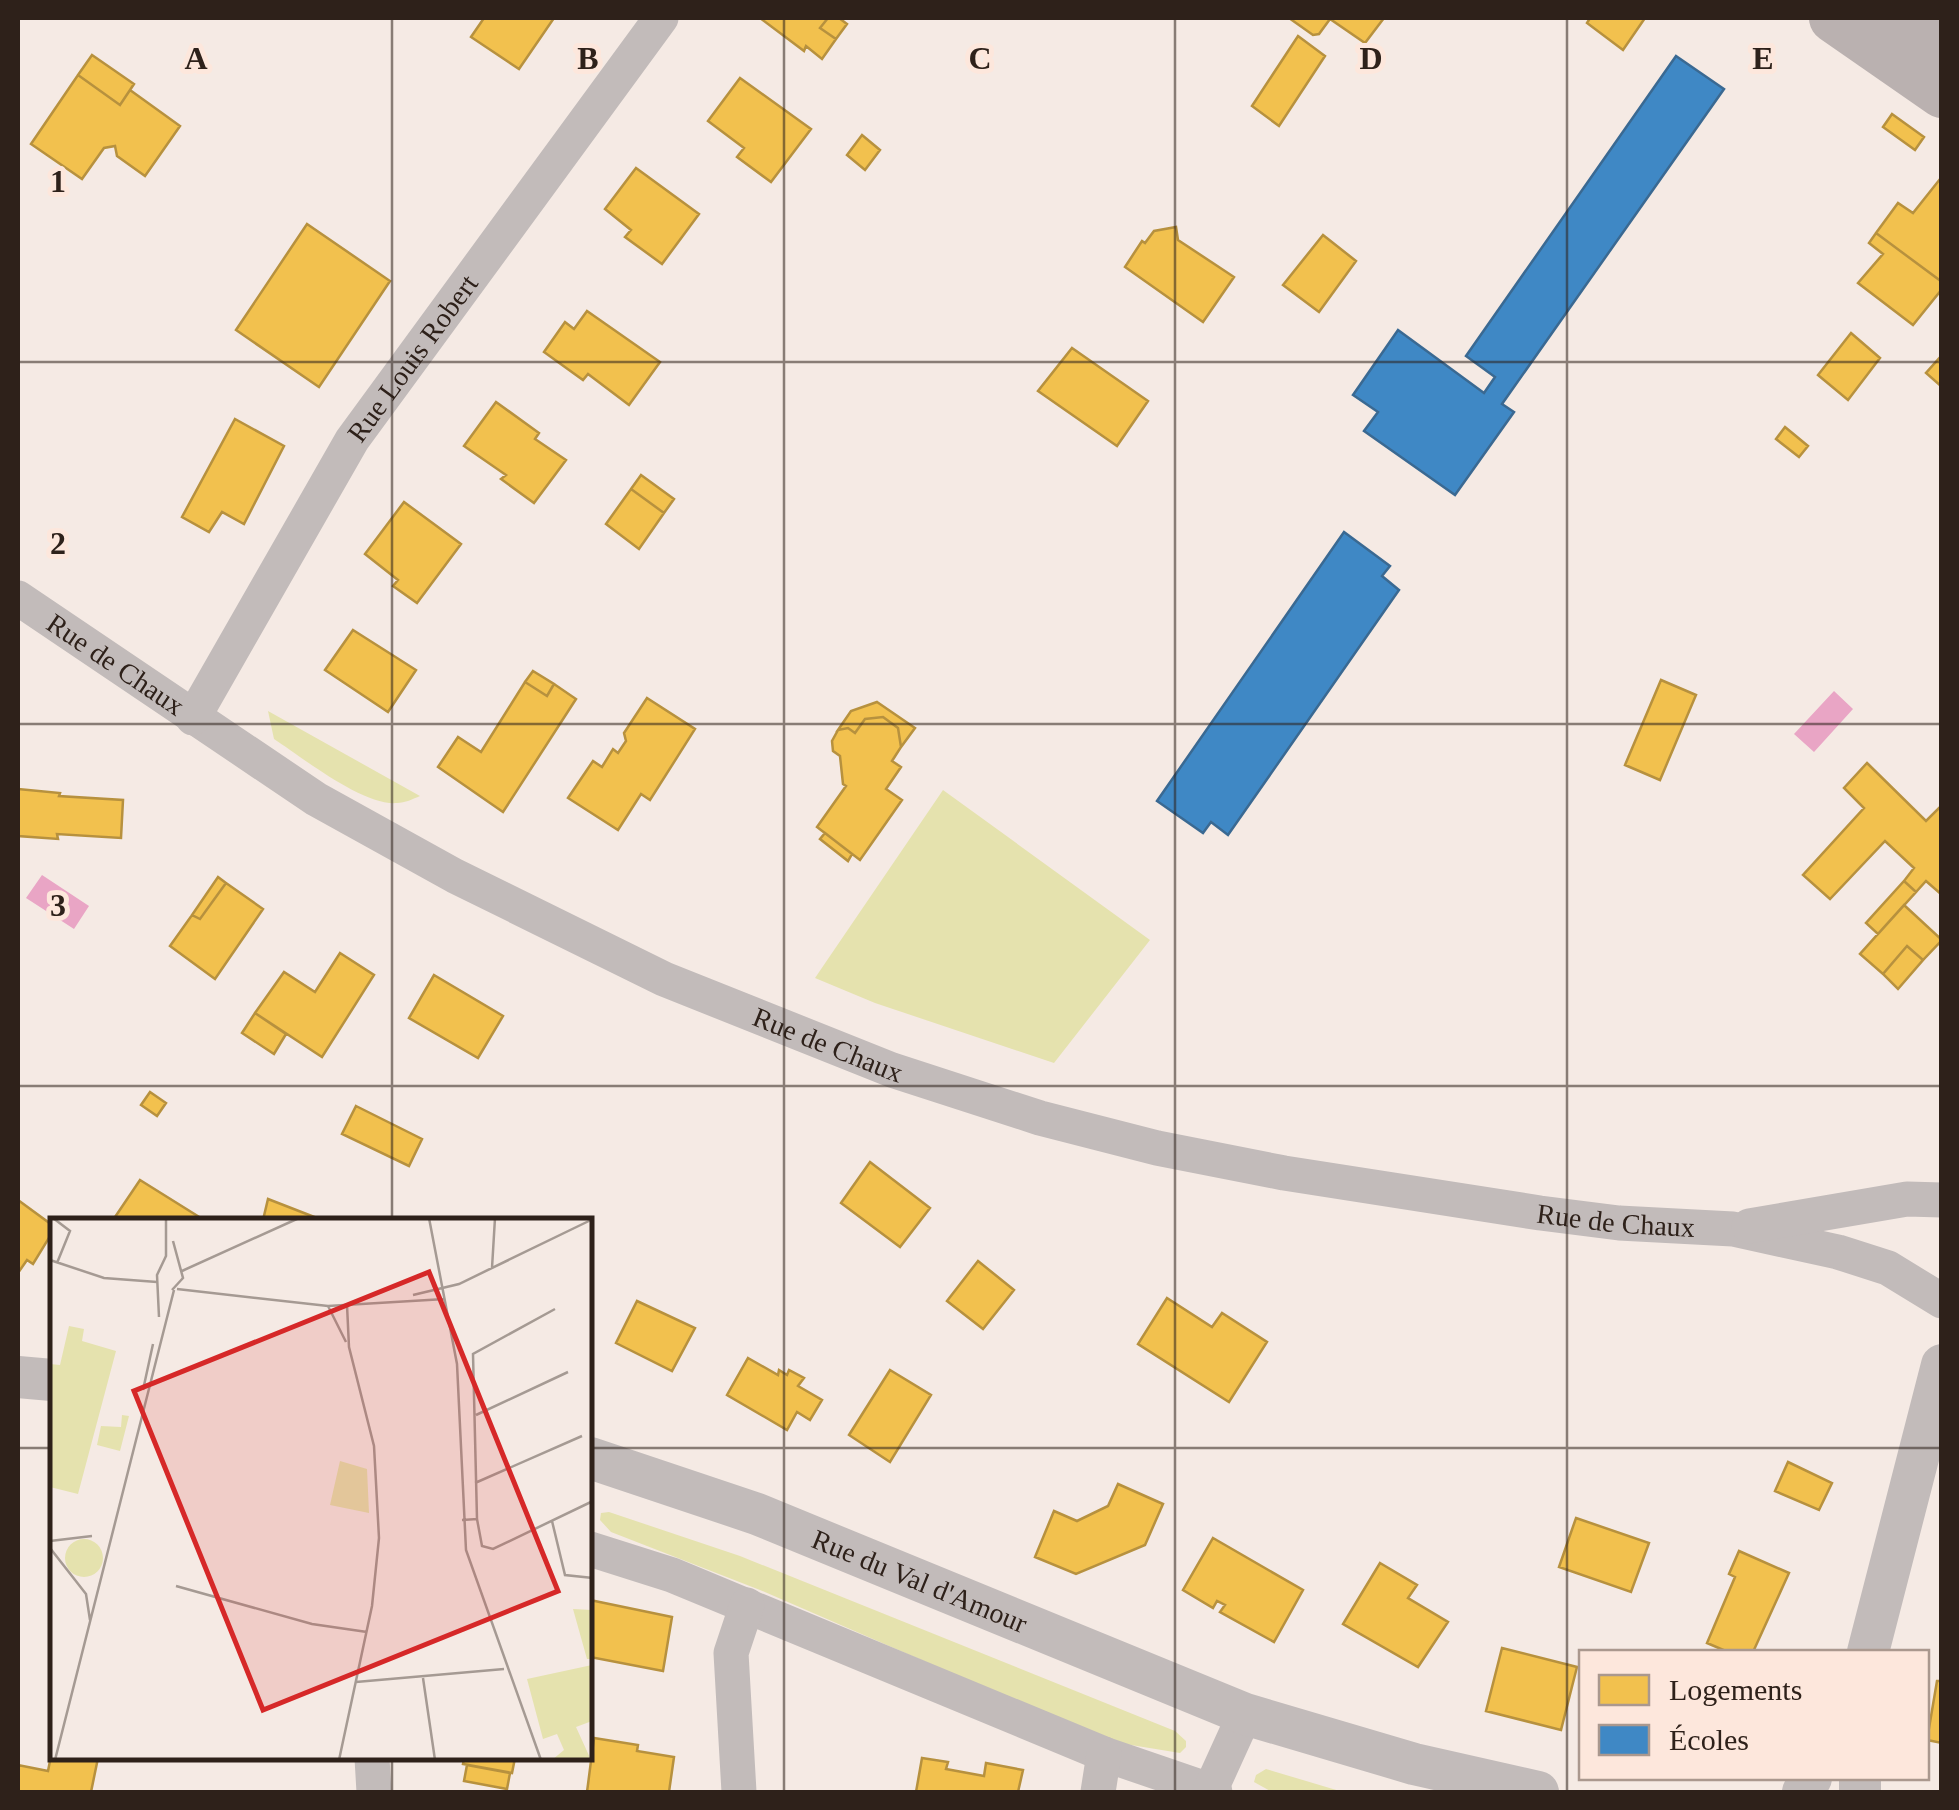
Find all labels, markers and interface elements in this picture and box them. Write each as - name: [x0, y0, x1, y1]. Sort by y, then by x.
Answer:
- text: A: [184, 40, 208, 76]
- text: B: [577, 40, 599, 76]
- text: C: [968, 40, 992, 76]
- text: D: [1359, 40, 1383, 76]
- text: E: [1752, 40, 1774, 76]
- text: 1: [50, 163, 66, 199]
- street label: Rue Louis Robert: [341, 268, 484, 447]
- text: 2: [50, 525, 66, 561]
- street label: Rue de Chaux: [41, 607, 190, 721]
- text: 3: [50, 887, 66, 923]
- street label: Rue de Chaux: [749, 1001, 907, 1088]
- street label: Rue de Chaux: [1535, 1197, 1696, 1242]
- inset map: [50, 1218, 592, 1760]
- street label: Rue du Val d'Amour: [808, 1523, 1032, 1639]
- legend: [1579, 1650, 1929, 1780]
- text: Logements: [1669, 1673, 1802, 1706]
- text: Écoles: [1669, 1723, 1749, 1756]

